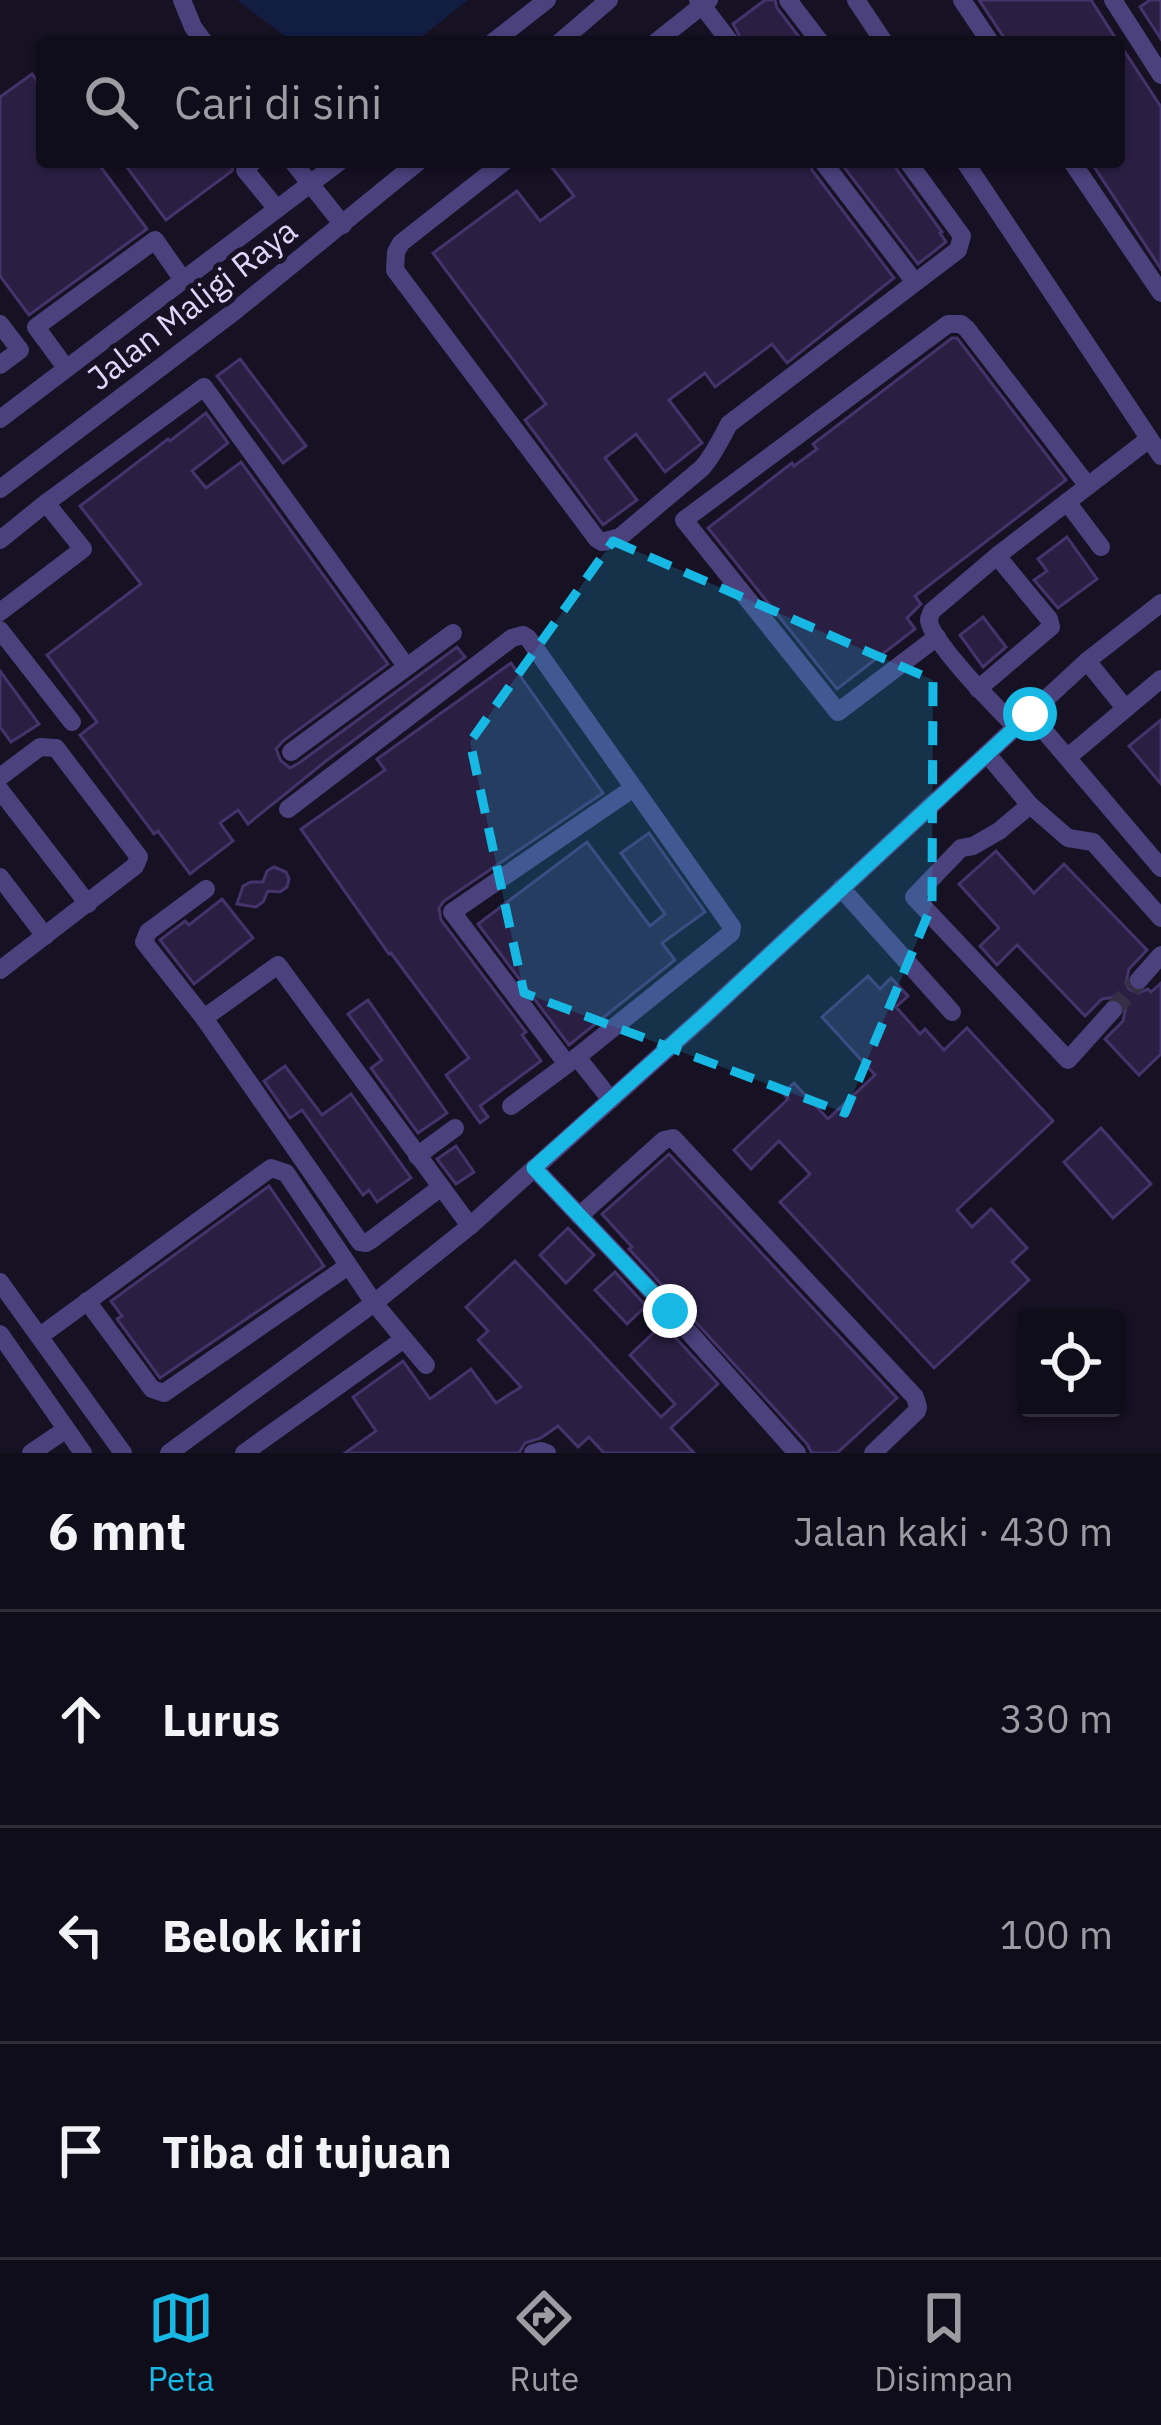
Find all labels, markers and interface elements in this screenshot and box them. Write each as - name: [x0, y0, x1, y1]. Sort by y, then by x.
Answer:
- search box: [36, 36, 1125, 168]
- icon: search: [78, 69, 144, 135]
- text: Cari di sini: [174, 73, 382, 131]
- street label: Jalan Maligi Raya: [78, 208, 305, 399]
- route start: [1003, 687, 1057, 741]
- route end: [643, 1284, 697, 1338]
- map controls: [1017, 1309, 1125, 1417]
- button: locate: [1017, 1309, 1125, 1417]
- text: 6 mnt: [48, 1498, 186, 1564]
- text: Jalan kaki · 430 m: [793, 1506, 1113, 1557]
- icon: ahead: [48, 1686, 114, 1752]
- text: Lurus: [162, 1690, 280, 1748]
- text: 330 m: [1000, 1693, 1113, 1744]
- icon: left: [48, 1902, 114, 1968]
- text: Belok kiri: [162, 1906, 363, 1964]
- text: 100 m: [1000, 1909, 1113, 1960]
- icon: arrive: [48, 2118, 114, 2184]
- text: Tiba di tujuan: [162, 2122, 452, 2180]
- tab: Peta: [148, 2285, 214, 2400]
- tab: Rute: [510, 2285, 579, 2400]
- tab: Disimpan: [874, 2285, 1013, 2400]

